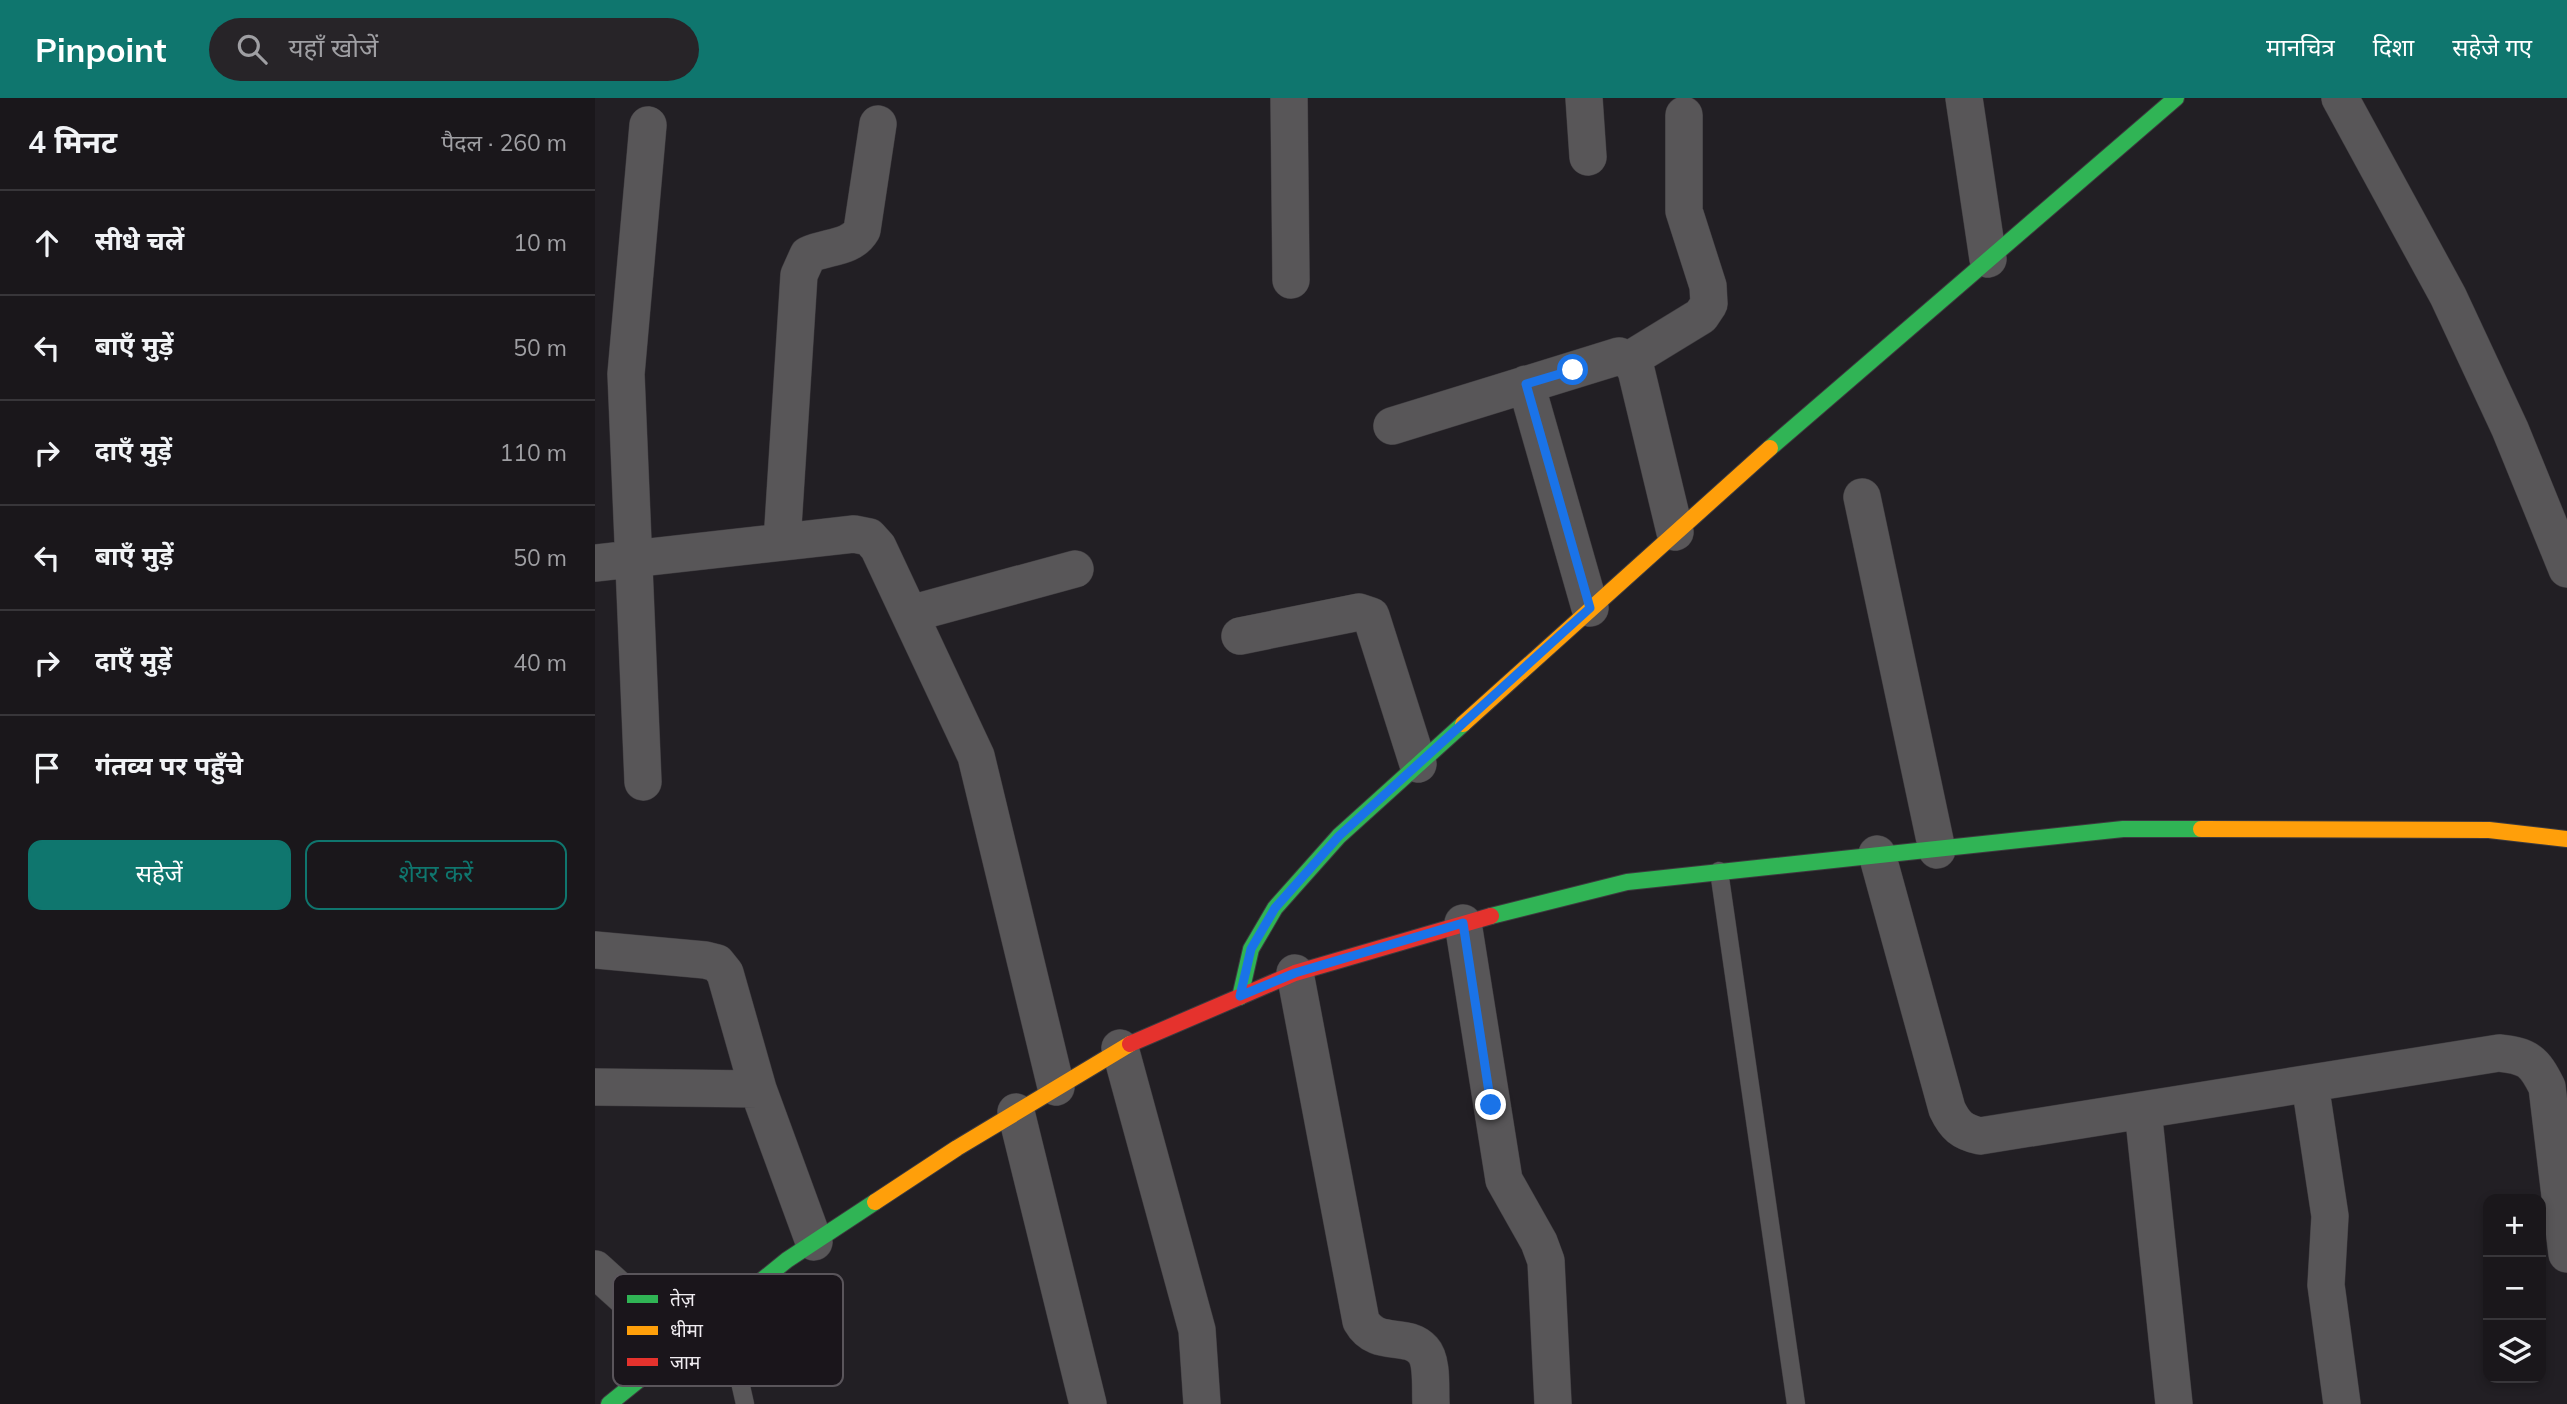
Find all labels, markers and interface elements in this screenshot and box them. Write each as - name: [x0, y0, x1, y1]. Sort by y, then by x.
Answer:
- search box: [209, 18, 699, 81]
- text: Pinpoint: [35, 29, 167, 70]
- icon: search: [233, 30, 271, 68]
- text: यहाँ खोजें: [289, 31, 378, 64]
- text: मानचित्र: [2266, 32, 2335, 62]
- text: दिशा: [2373, 32, 2414, 62]
- text: सहेजे गए: [2452, 32, 2532, 62]
- text: 4 मिनट: [28, 123, 117, 161]
- text: पैदल · 260 m: [441, 128, 567, 157]
- icon: ahead: [28, 224, 66, 262]
- text: सीधे चलें: [95, 224, 184, 257]
- text: 10 m: [513, 228, 567, 257]
- icon: left: [28, 329, 66, 367]
- text: बाएँ मुड़ें: [95, 329, 173, 362]
- text: 50 m: [513, 333, 567, 362]
- route start: [1557, 354, 1588, 385]
- icon: right: [28, 434, 66, 472]
- text: दाएँ मुड़ें: [95, 434, 172, 467]
- text: 110 m: [499, 438, 567, 467]
- icon: left: [28, 539, 66, 577]
- text: बाएँ मुड़ें: [95, 539, 173, 572]
- text: 50 m: [513, 543, 567, 572]
- icon: right: [28, 644, 66, 682]
- text: दाएँ मुड़ें: [95, 644, 172, 677]
- text: 40 m: [513, 648, 567, 677]
- icon: arrive: [28, 749, 66, 787]
- text: गंतव्य पर पहुँचे: [95, 749, 243, 782]
- button: सहेजें: [28, 840, 291, 910]
- button: शेयर करें: [305, 840, 567, 910]
- route end: [1475, 1089, 1506, 1120]
- map controls: [2483, 1194, 2546, 1383]
- button: +: [2483, 1194, 2546, 1257]
- button: −: [2483, 1257, 2546, 1320]
- legend: [613, 1274, 843, 1386]
- text: तेज़: [670, 1287, 696, 1311]
- text: धीमा: [670, 1318, 704, 1342]
- button: layers: [2483, 1320, 2546, 1383]
- text: जाम: [670, 1350, 701, 1374]

